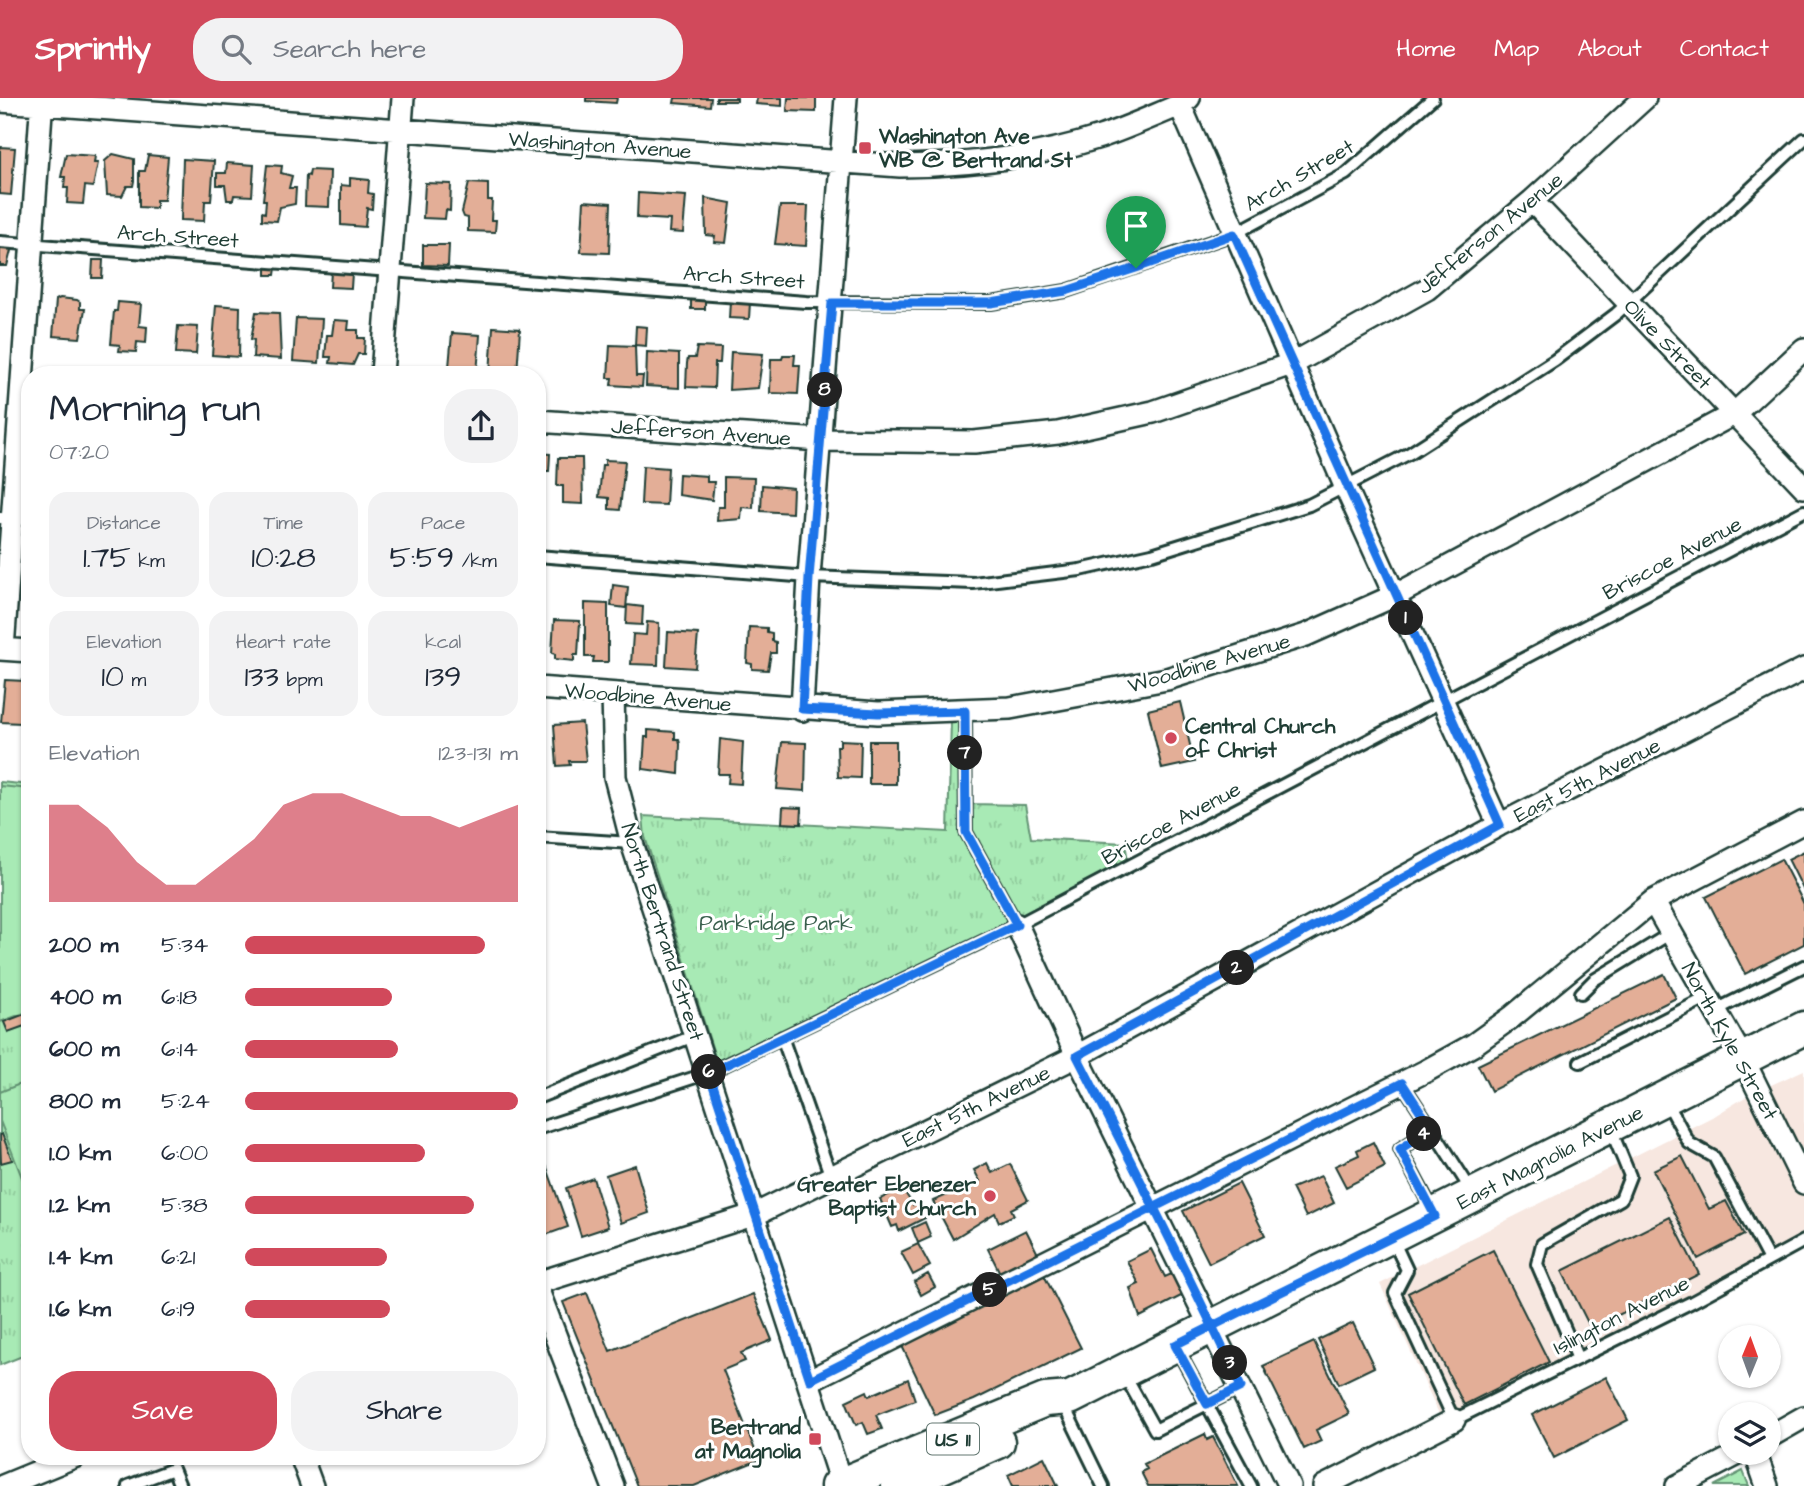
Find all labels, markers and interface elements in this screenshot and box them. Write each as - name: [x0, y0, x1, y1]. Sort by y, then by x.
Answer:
- search box: [193, 18, 683, 81]
- text: Sprintly: [35, 26, 151, 72]
- icon: search: [217, 30, 255, 68]
- text: Search here: [273, 31, 426, 67]
- text: Home: [1396, 32, 1456, 66]
- text: Map: [1494, 32, 1539, 66]
- text: About: [1577, 32, 1642, 66]
- text: Contact: [1680, 32, 1769, 66]
- place label: Washington Ave WB @ Bertrand St: [878, 122, 1073, 175]
- street label: Washington Avenue: [507, 125, 692, 168]
- street label: Arch Street: [1239, 132, 1360, 218]
- marker: Washington Ave WB @ Bertrand St: [857, 140, 873, 156]
- street label: Jefferson Avenue: [1411, 166, 1569, 301]
- pin: [1106, 196, 1166, 268]
- icon: arrive: [1117, 207, 1155, 245]
- street label: Arch Street: [116, 218, 240, 255]
- street label: Arch Street: [682, 259, 806, 296]
- street label: Olive Street: [1617, 293, 1719, 397]
- pin: 8: [808, 372, 842, 408]
- text: 8: [818, 376, 831, 403]
- text: Morning run: [49, 384, 261, 436]
- button: share: [444, 389, 518, 463]
- street label: Jefferson Avenue: [610, 412, 792, 453]
- text: 07:20: [49, 436, 109, 468]
- text: Distance: [87, 510, 161, 537]
- text: Time: [264, 510, 303, 537]
- text: Pace: [421, 510, 465, 537]
- street label: Briscoe Avenue: [1598, 510, 1747, 607]
- text: 1.75: [83, 537, 131, 579]
- text: 10:28: [251, 537, 316, 579]
- text: 5:59: [390, 537, 454, 579]
- text: km: [131, 548, 165, 575]
- text: /km: [454, 548, 497, 575]
- pin: 1: [1388, 601, 1424, 636]
- text: 1: [1404, 604, 1407, 631]
- street label: Woodbine Avenue: [1125, 626, 1294, 701]
- text: Elevation: [86, 629, 161, 656]
- text: Heart rate: [236, 629, 331, 656]
- text: kcal: [425, 629, 461, 656]
- text: 10: [101, 656, 124, 698]
- text: 133: [244, 656, 279, 698]
- text: 139: [425, 656, 461, 698]
- text: m: [124, 667, 146, 694]
- text: bpm: [279, 667, 323, 694]
- street label: Woodbine Avenue: [563, 676, 733, 719]
- place label: Central Church of Christ: [1185, 712, 1336, 765]
- marker: Central Church of Christ: [1163, 730, 1179, 746]
- street label: East 5th Avenue: [1509, 731, 1666, 830]
- pin: 7: [948, 736, 982, 770]
- text: Elevation: [49, 737, 140, 769]
- text: 123–131 m: [438, 737, 518, 769]
- text: 7: [959, 739, 970, 766]
- street label: Briscoe Avenue: [1097, 775, 1246, 872]
- street label: North Bertrand Street: [614, 820, 712, 1045]
- park label: Parkridge Park: [699, 909, 853, 940]
- text: 200 m: [49, 929, 118, 961]
- text: 5:34: [161, 929, 208, 961]
- pin: 2: [1220, 950, 1254, 986]
- text: 2: [1231, 954, 1242, 981]
- street label: North Kyle Street: [1672, 957, 1785, 1127]
- text: 400 m: [49, 981, 121, 1013]
- text: 6:18: [161, 981, 197, 1013]
- text: 600 m: [49, 1033, 120, 1065]
- text: 6:14: [161, 1033, 198, 1065]
- pin: 6: [692, 1054, 726, 1090]
- text: 6: [703, 1058, 714, 1085]
- street label: East 5th Avenue: [898, 1058, 1055, 1155]
- text: 800 m: [49, 1085, 120, 1117]
- text: 5:24: [161, 1085, 210, 1117]
- street label: East Magnolia Avenue: [1452, 1098, 1649, 1219]
- pin: 4: [1406, 1116, 1442, 1152]
- text: 4: [1417, 1120, 1430, 1147]
- text: 1.0 km: [49, 1137, 111, 1169]
- text: 6:00: [161, 1137, 208, 1169]
- place label: Greater Ebenezer Baptist Church: [797, 1170, 977, 1224]
- marker: Greater Ebenezer Baptist Church: [982, 1188, 998, 1204]
- text: 1.2 km: [49, 1189, 110, 1221]
- text: 5:38: [161, 1189, 208, 1221]
- text: 1.4 km: [49, 1241, 112, 1273]
- text: 6:21: [161, 1241, 195, 1273]
- street label: Islington Avenue: [1548, 1269, 1695, 1364]
- pin: 5: [972, 1272, 1007, 1308]
- text: 5: [983, 1276, 996, 1303]
- text: 1.6 km: [49, 1293, 111, 1325]
- text: 6:19: [161, 1293, 195, 1325]
- north arrow: [1718, 1325, 1782, 1388]
- map controls: [1718, 1325, 1781, 1465]
- pin: 3: [1212, 1346, 1248, 1380]
- text: 3: [1225, 1349, 1234, 1376]
- button: Save: [49, 1371, 277, 1451]
- button: Share: [291, 1371, 518, 1451]
- button: layers: [1718, 1402, 1781, 1465]
- place label: Bertrand at Magnolia: [694, 1413, 801, 1468]
- road number: US 11: [927, 1424, 979, 1455]
- marker: Bertrand at Magnolia: [807, 1431, 823, 1447]

